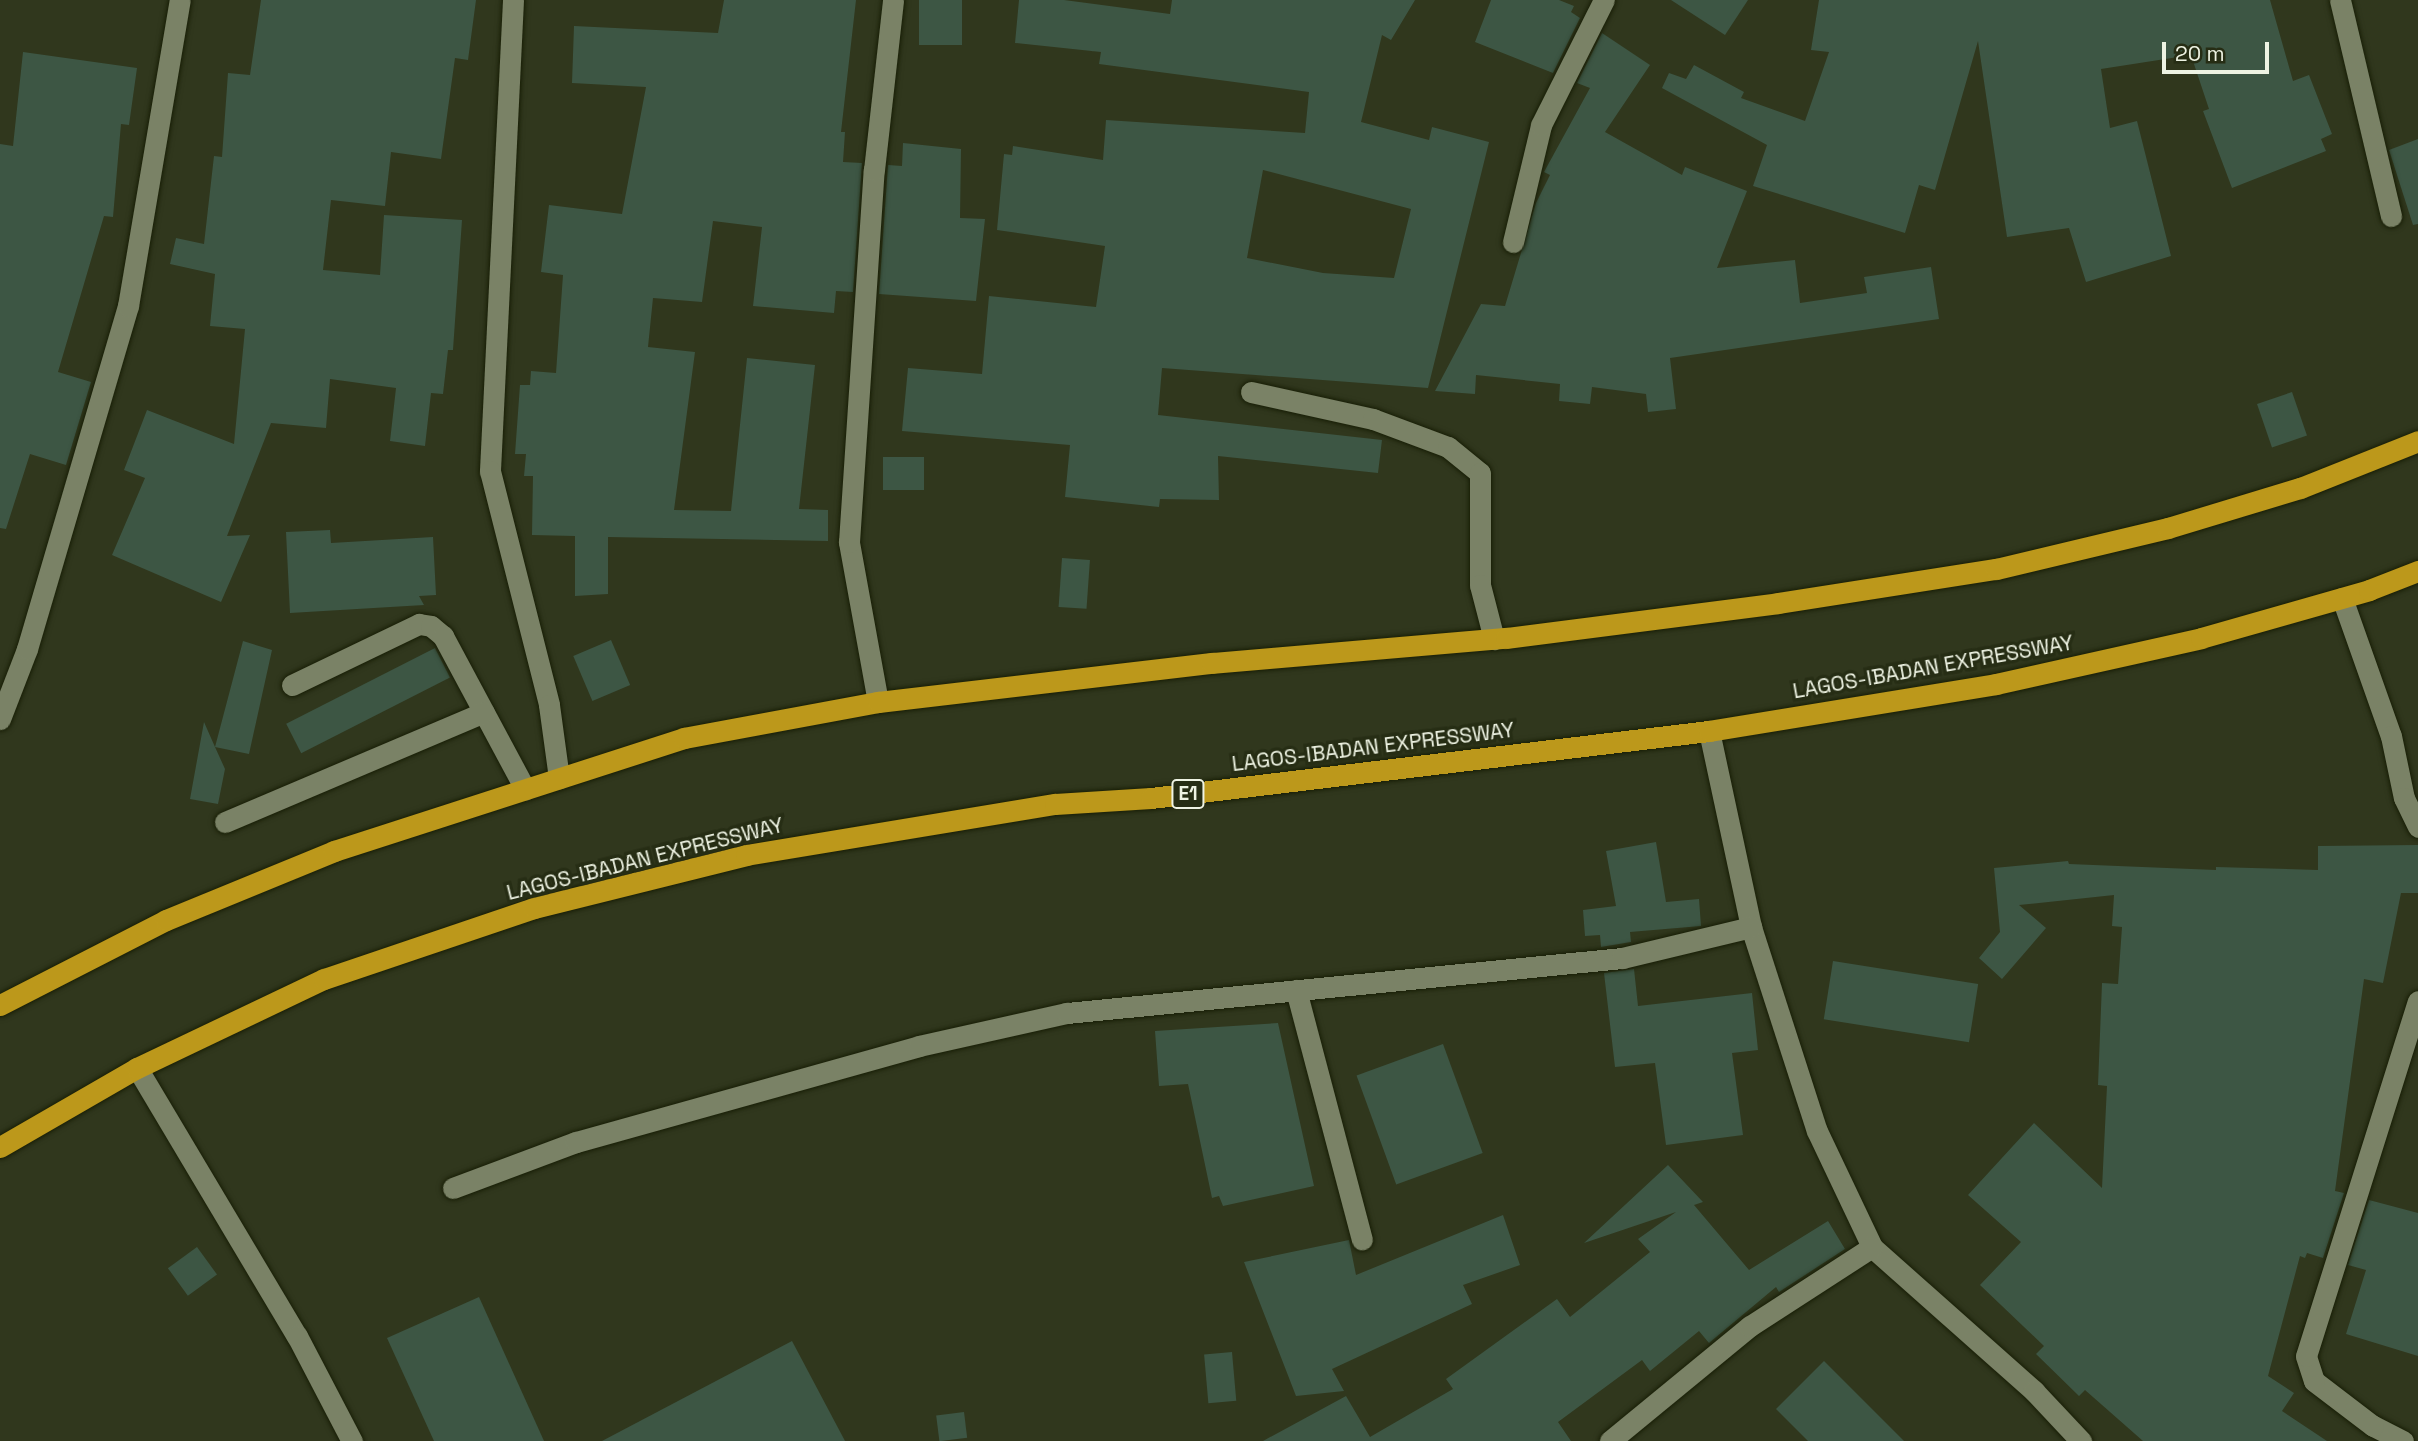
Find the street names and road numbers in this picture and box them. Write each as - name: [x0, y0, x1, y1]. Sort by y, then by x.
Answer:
- street label: LAGOS-IBADAN EXPRESSWAY: [1791, 630, 2075, 704]
- street label: LAGOS-IBADAN EXPRESSWAY: [1230, 717, 1516, 777]
- road number: E1: [1170, 778, 1206, 810]
- street label: LAGOS-IBADAN EXPRESSWAY: [504, 812, 786, 906]

